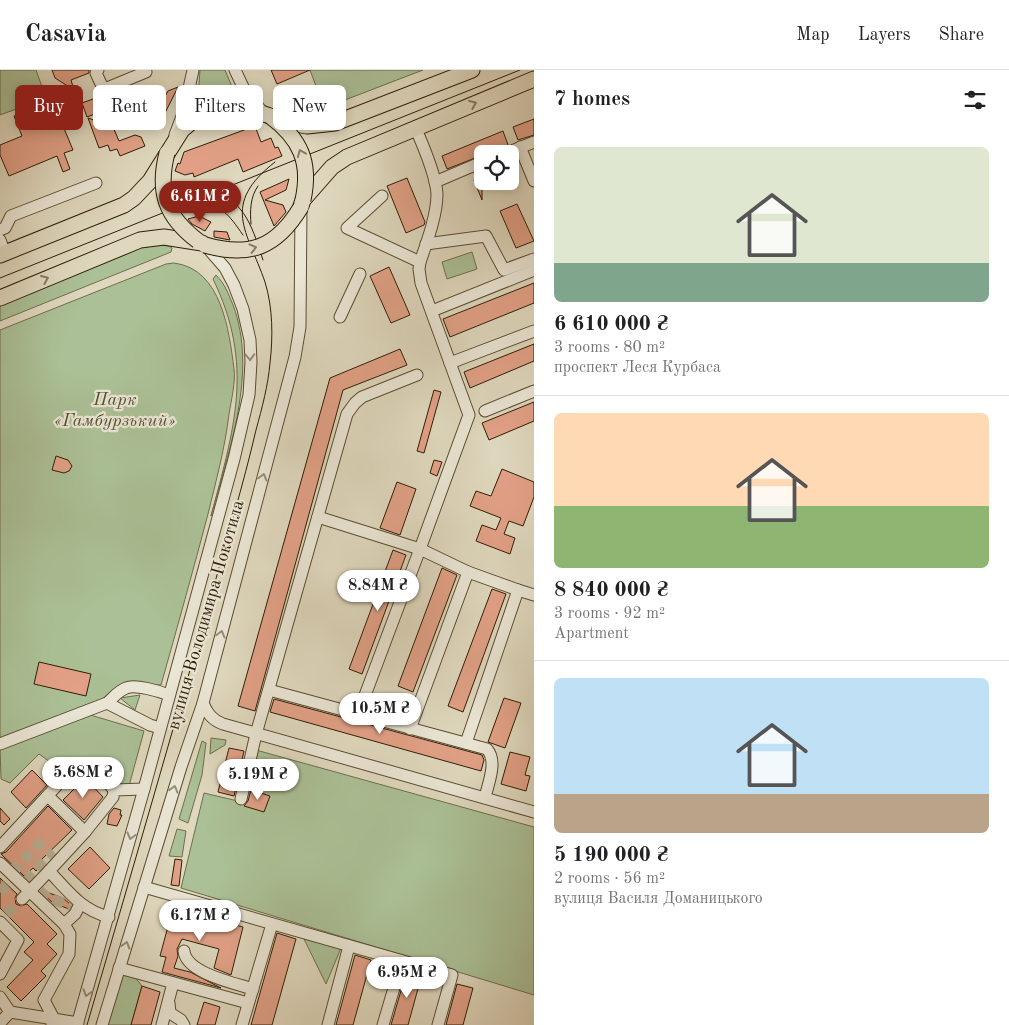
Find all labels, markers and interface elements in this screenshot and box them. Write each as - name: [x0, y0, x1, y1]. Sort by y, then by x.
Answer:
- text: Casavia: [25, 23, 106, 47]
- text: Map: [796, 26, 830, 44]
- text: Layers: [858, 26, 910, 44]
- text: Share: [938, 26, 984, 44]
- chip: Buy: [15, 85, 83, 130]
- chip: Rent: [93, 85, 166, 130]
- chip: Filters: [176, 85, 263, 130]
- chip: New: [273, 85, 346, 130]
- icon: filters: [961, 86, 989, 114]
- text: 7 homes: [554, 89, 630, 110]
- one-way arrow: [468, 100, 477, 110]
- map controls: [474, 145, 519, 190]
- button: locate: [474, 145, 519, 190]
- one-way arrow: [296, 149, 307, 158]
- pin: 6.61M ₴: [154, 180, 246, 223]
- icon: home: [727, 180, 817, 270]
- text: 6.61M ₴: [170, 189, 230, 205]
- one-way arrow: [248, 243, 257, 254]
- one-way arrow: [40, 274, 49, 285]
- text: 6 610 000 ₴: [554, 314, 668, 335]
- text: 3 rooms · 80 m²: [554, 340, 665, 356]
- one-way arrow: [245, 353, 256, 361]
- text: проспект Леся Курбаса: [554, 360, 721, 376]
- park label: Парк «Гамбурзький»: [54, 391, 176, 430]
- icon: home: [727, 445, 817, 535]
- one-way arrow: [257, 473, 268, 481]
- street label: вулиця Володимира Покотила: [165, 498, 247, 732]
- pin: 8.84M ₴: [332, 570, 424, 612]
- text: 8.84M ₴: [348, 578, 408, 594]
- text: 8 840 000 ₴: [554, 580, 668, 601]
- text: 3 rooms · 92 m²: [554, 606, 665, 622]
- text: Apartment: [554, 626, 629, 642]
- one-way arrow: [216, 631, 226, 639]
- pin: 10.5M ₴: [334, 692, 426, 735]
- text: 10.5M ₴: [350, 701, 410, 717]
- icon: home: [727, 710, 817, 800]
- pin: 5.68M ₴: [37, 756, 129, 799]
- pin: 5.19M ₴: [212, 758, 304, 801]
- text: 5.68M ₴: [53, 765, 113, 781]
- text: 5.19M ₴: [228, 767, 288, 783]
- one-way arrow: [168, 786, 178, 794]
- one-way arrow: [126, 832, 137, 841]
- text: 5 190 000 ₴: [554, 845, 668, 866]
- text: 2 rooms · 56 m²: [554, 871, 665, 887]
- text: вулиця Василя Доманицького: [554, 891, 763, 907]
- pin: 6.17M ₴: [154, 900, 246, 942]
- text: 6.17M ₴: [170, 908, 230, 924]
- one-way arrow: [121, 941, 131, 949]
- pin: 6.95M ₴: [361, 956, 453, 999]
- text: 6.95M ₴: [377, 965, 437, 981]
- one-way arrow: [82, 988, 92, 996]

